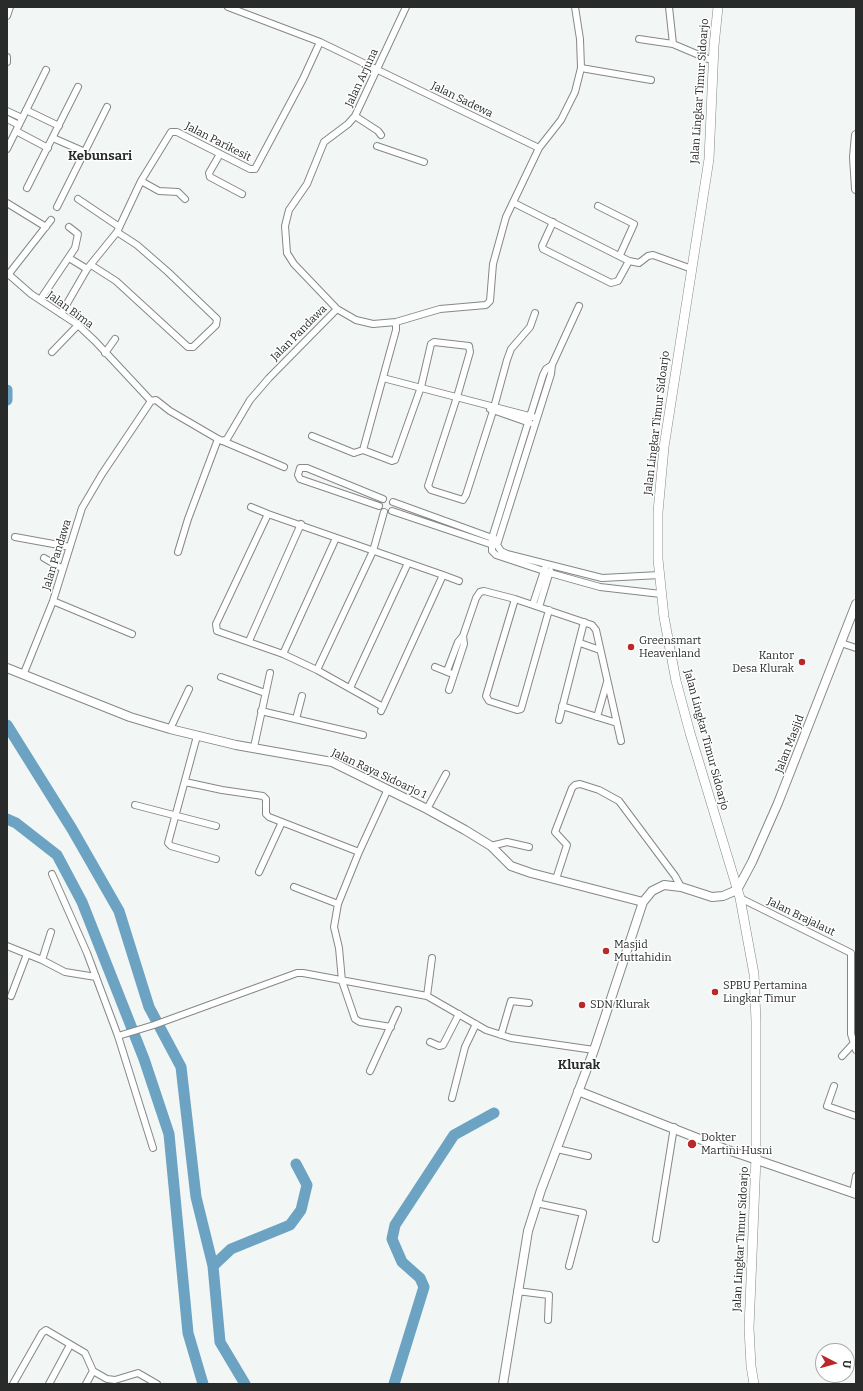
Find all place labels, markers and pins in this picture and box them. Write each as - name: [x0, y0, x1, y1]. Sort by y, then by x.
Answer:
- place label: Greensmart Heavenland: [639, 634, 701, 660]
- marker: Greensmart Heavenland: [626, 642, 636, 652]
- place label: Kantor Desa Klurak: [732, 649, 794, 675]
- marker: Kantor Desa Klurak: [797, 657, 807, 667]
- place label: Masjid Muttahidin: [614, 938, 671, 964]
- marker: Masjid Muttahidin: [601, 946, 611, 956]
- place label: SPBU Pertamina Lingkar Timur: [723, 979, 807, 1005]
- marker: SPBU Pertamina Lingkar Timur: [710, 987, 720, 997]
- place label: SDN Klurak: [590, 998, 650, 1012]
- marker: SDN Klurak: [577, 1000, 587, 1010]
- place label: Dokter Martini Husni: [701, 1131, 772, 1157]
- marker: Dokter Martini Husni: [686, 1138, 698, 1150]

